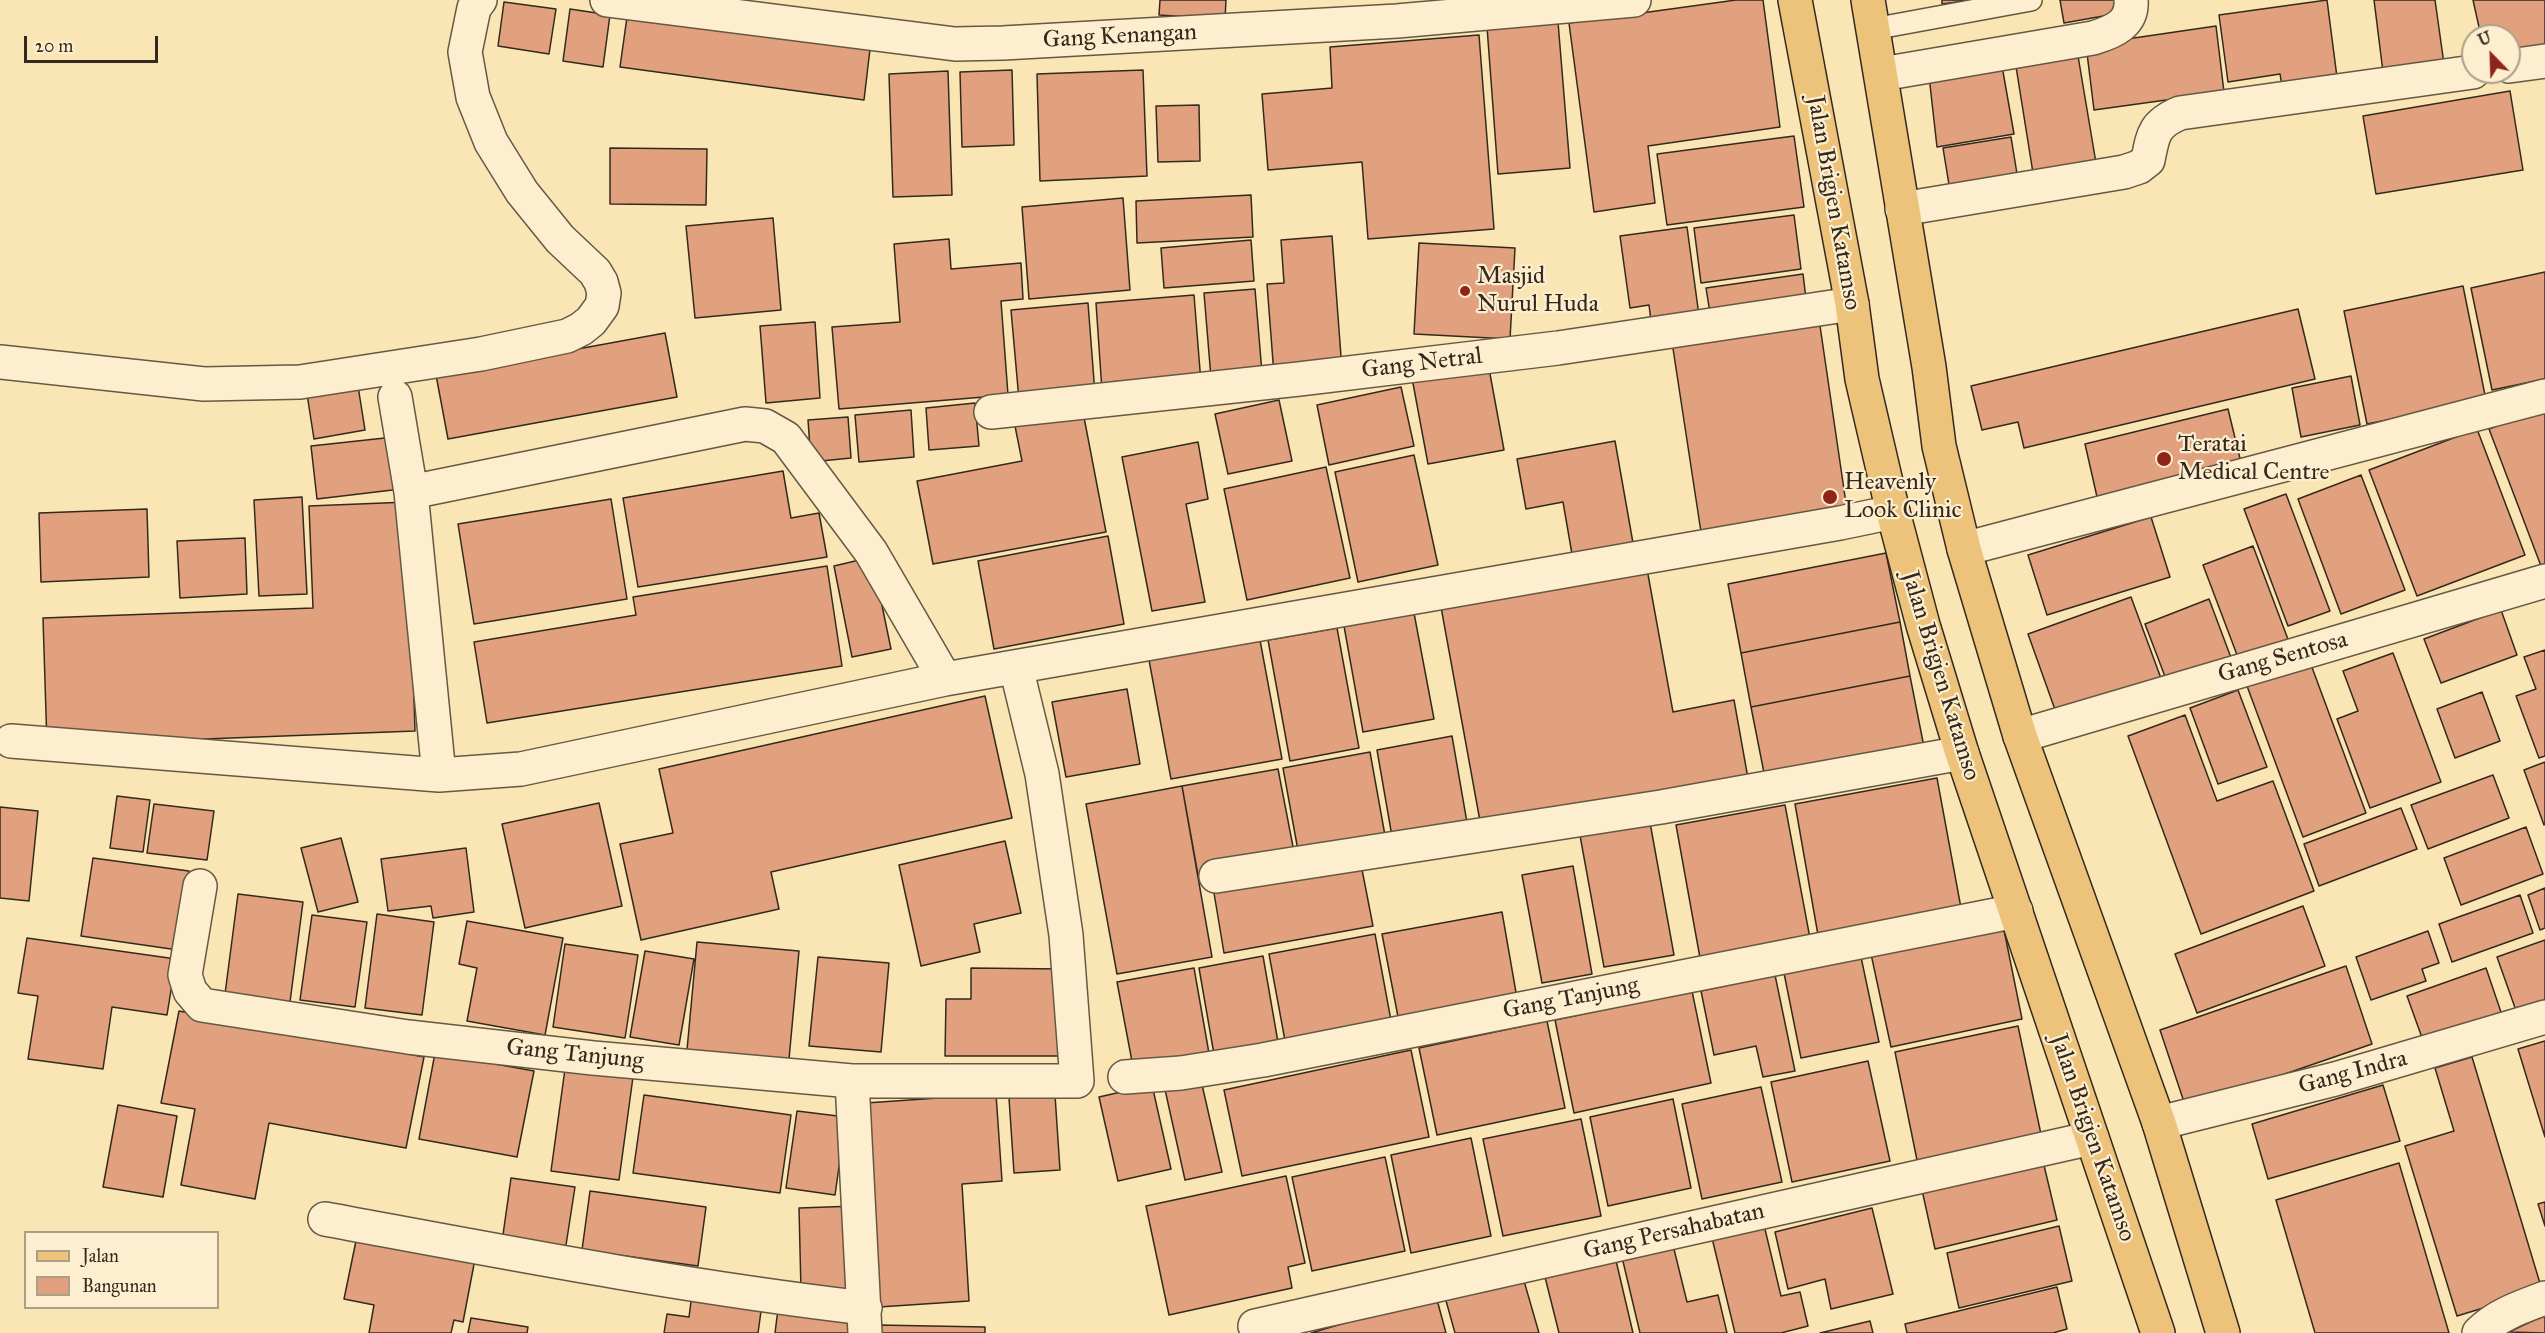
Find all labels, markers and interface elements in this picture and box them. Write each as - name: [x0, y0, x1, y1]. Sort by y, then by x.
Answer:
- street label: Gang Kenangan: [1042, 19, 1198, 55]
- scale bar: [27, 24, 160, 62]
- north arrow: [2461, 24, 2521, 84]
- text: U: [2475, 28, 2494, 50]
- text: 20 m: [35, 35, 73, 57]
- street label: Jalan Brigjen Katamso: [1800, 93, 1866, 313]
- place label: Masjid Nurul Huda: [1477, 263, 1599, 319]
- marker: Masjid Nurul Huda: [1458, 284, 1472, 298]
- street label: Gang Netral: [1360, 342, 1484, 386]
- place label: Teratai Medical Centre: [2178, 431, 2330, 487]
- marker: Teratai Medical Centre: [2155, 450, 2173, 468]
- place label: Heavenly Look Clinic: [1844, 469, 1962, 525]
- marker: Heavenly Look Clinic: [1821, 488, 1839, 506]
- street label: Jalan Brigjen Katamso: [1894, 568, 1986, 784]
- street label: Gang Sentosa: [2215, 626, 2351, 690]
- street label: Gang Tanjung: [1501, 972, 1641, 1026]
- street label: Jalan Brigjen Katamso: [2043, 1030, 2141, 1246]
- street label: Gang Tanjung: [505, 1033, 645, 1077]
- street label: Gang Indra: [2295, 1045, 2411, 1101]
- street label: Gang Persahabatan: [1581, 1197, 1767, 1267]
- legend: [24, 1231, 219, 1309]
- text: Jalan: [82, 1245, 119, 1267]
- text: Bangunan: [82, 1275, 157, 1297]

